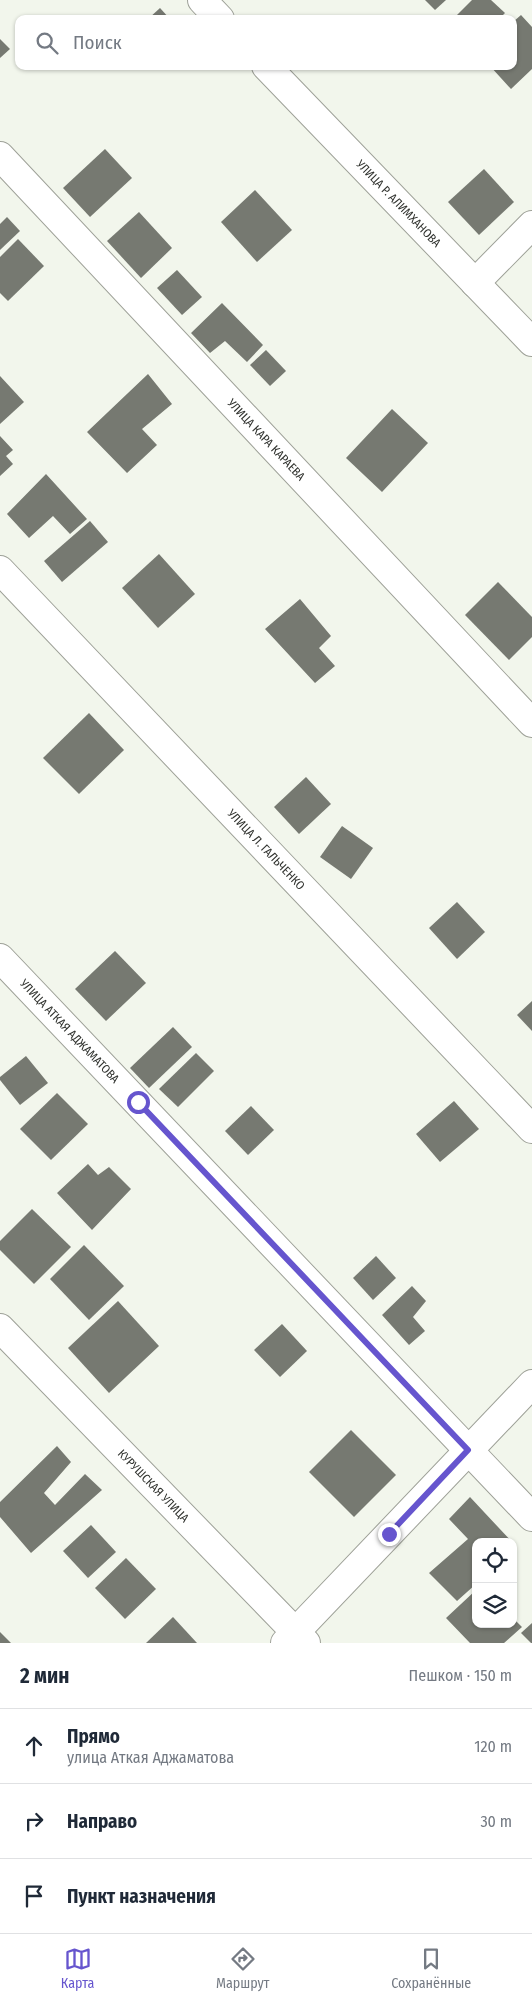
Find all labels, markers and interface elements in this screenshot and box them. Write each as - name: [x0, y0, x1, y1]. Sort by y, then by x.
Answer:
- search box: [15, 15, 517, 70]
- icon: search: [33, 29, 61, 57]
- text: Поиск: [73, 31, 122, 54]
- street label: УЛИЦА Р. АЛИМХАНОВА: [353, 156, 444, 250]
- street label: УЛИЦА КАРА КАРАЕВА: [224, 395, 308, 484]
- street label: УЛИЦА Л. ГАЛЬЧЕНКО: [224, 806, 308, 893]
- street label: УЛИЦА АТКАЯ АДЖАМАТОВА: [16, 976, 123, 1086]
- route start: [127, 1091, 150, 1114]
- street label: КУРУШСКАЯ УЛИЦА: [115, 1447, 192, 1526]
- route end: [378, 1523, 401, 1546]
- map controls: [472, 1538, 517, 1628]
- button: locate: [472, 1538, 517, 1583]
- button: layers: [472, 1583, 517, 1628]
- text: 2 мин: [20, 1663, 69, 1689]
- text: Пешком · 150 m: [409, 1666, 512, 1685]
- text: Прямо: [67, 1725, 120, 1748]
- icon: ahead: [20, 1732, 48, 1760]
- text: 120 m: [474, 1737, 512, 1756]
- text: улица Аткая Аджаматова: [67, 1748, 234, 1767]
- icon: right: [20, 1807, 48, 1835]
- text: Направо: [67, 1810, 137, 1833]
- text: 30 m: [480, 1812, 512, 1831]
- icon: arrive: [20, 1882, 48, 1910]
- text: Пункт назначения: [67, 1885, 216, 1908]
- tab: Карта: [61, 1945, 94, 1992]
- tab: Маршрут: [216, 1945, 270, 1992]
- tab: Сохранённые: [391, 1945, 471, 1992]

